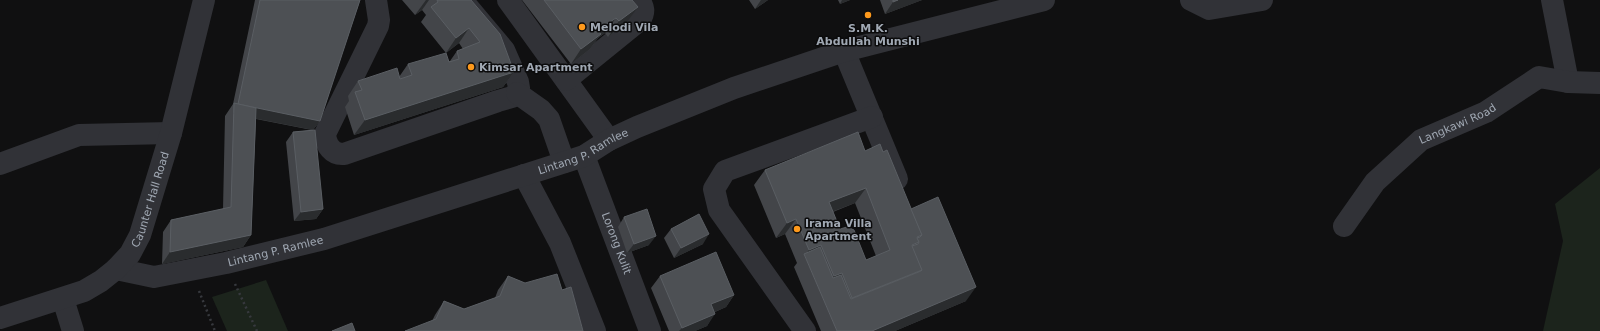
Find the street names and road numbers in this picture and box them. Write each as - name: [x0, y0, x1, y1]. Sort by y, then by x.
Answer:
- street label: Langkawi Road: [1417, 101, 1499, 147]
- street label: Lintang P. Ramlee: [536, 126, 631, 177]
- street label: Caunter Hall Road: [129, 150, 172, 250]
- street label: Lorong Kulit: [599, 210, 634, 277]
- street label: Lintang P. Ramlee: [226, 233, 325, 269]

